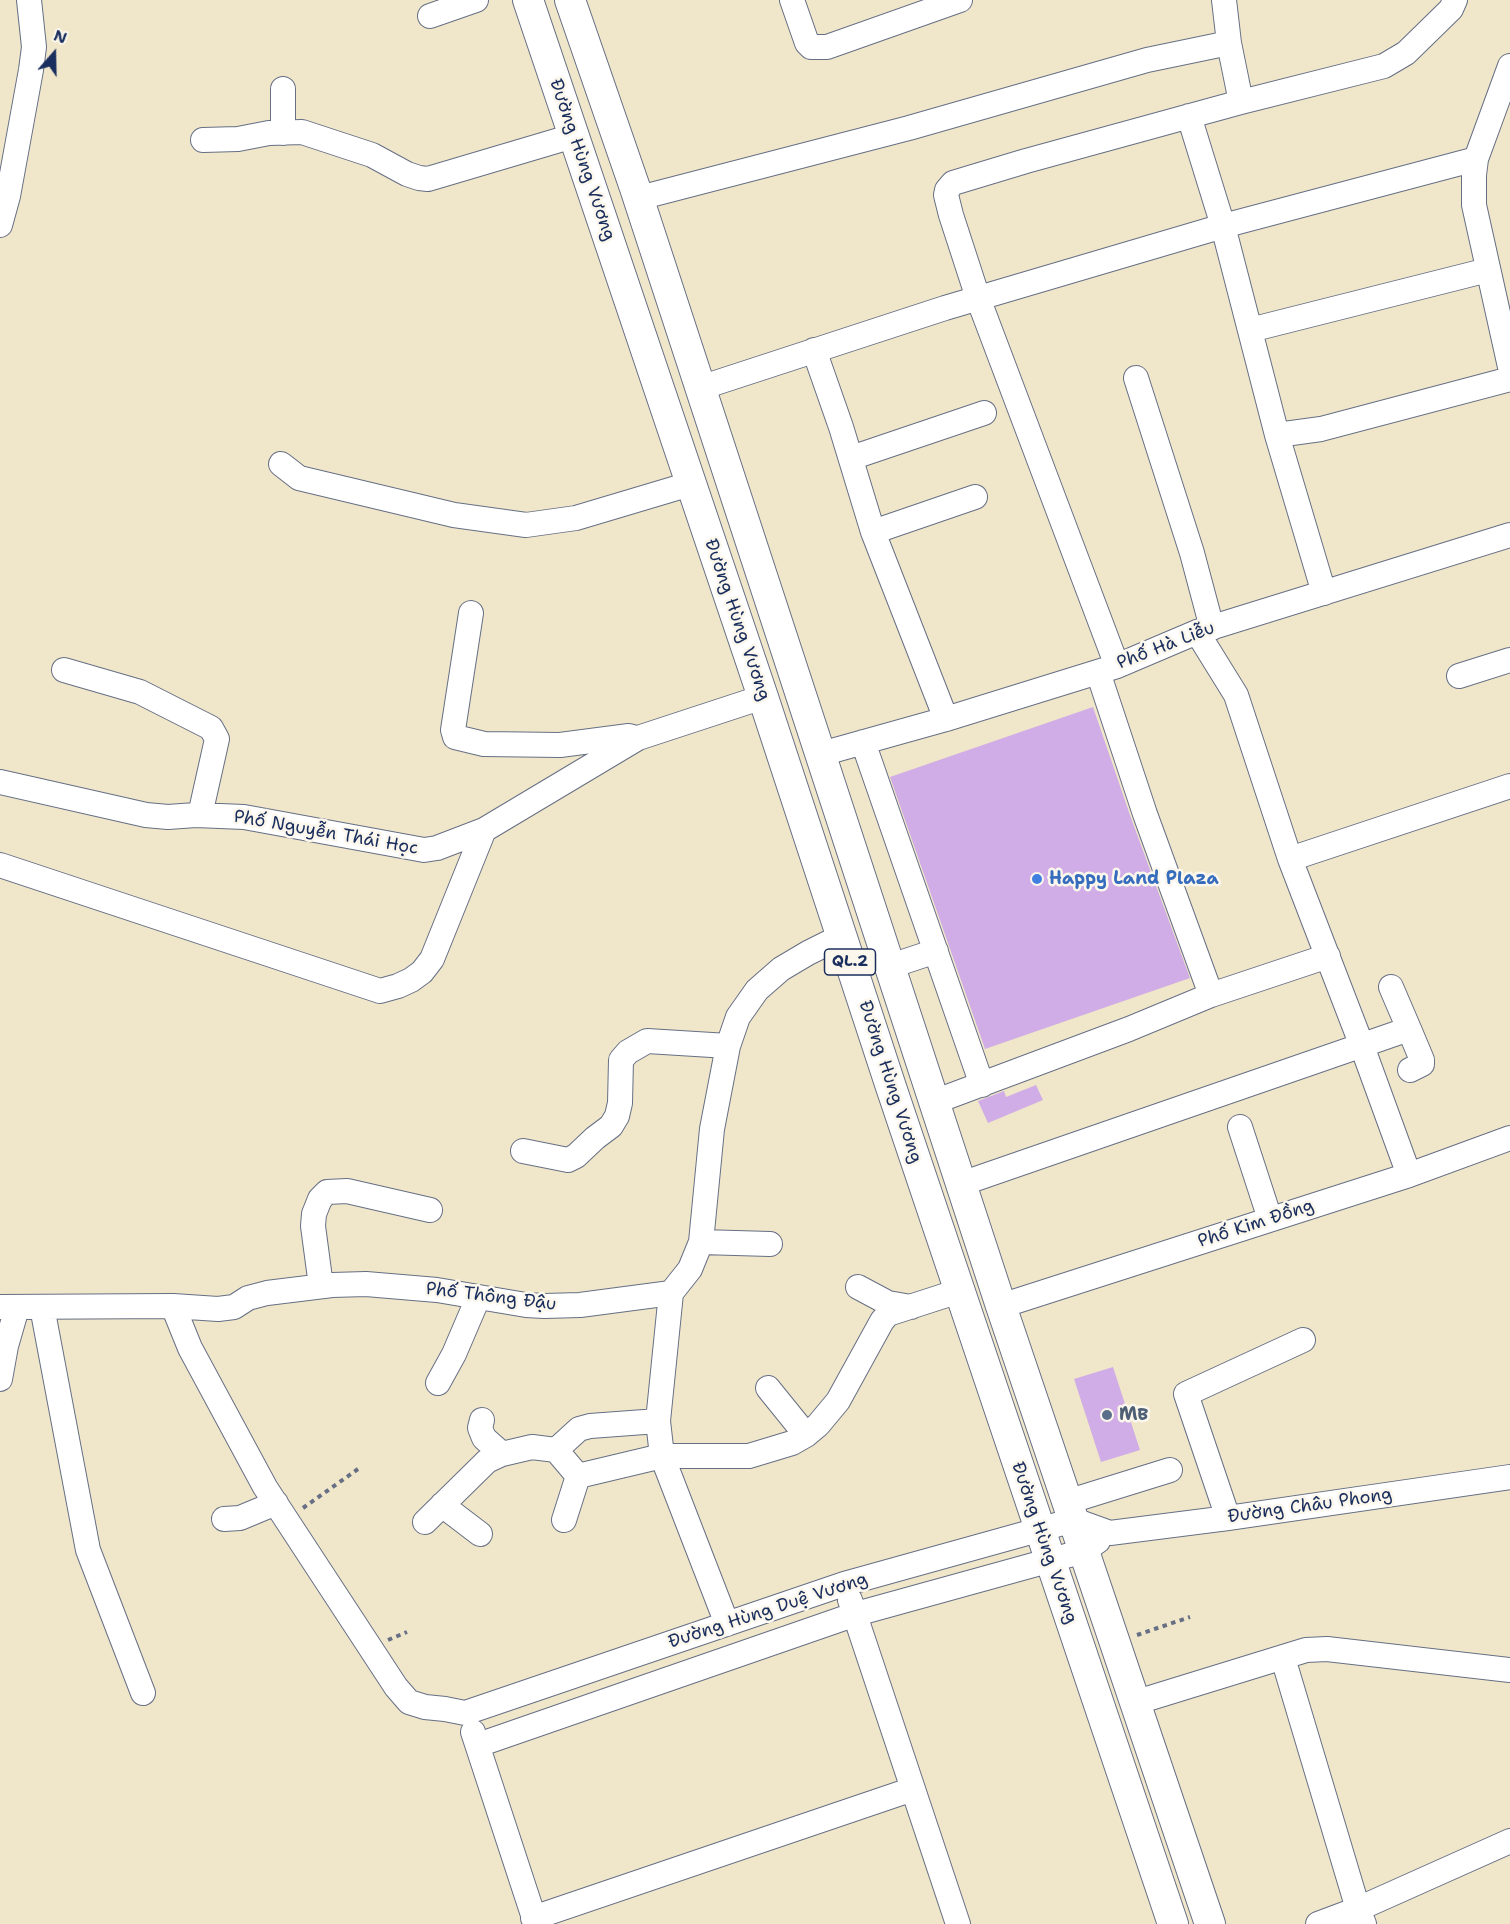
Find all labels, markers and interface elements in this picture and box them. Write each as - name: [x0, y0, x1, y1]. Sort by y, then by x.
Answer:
- north arrow: [24, 24, 84, 84]
- text: N: [51, 25, 70, 49]
- street label: Đường Hùng Vương: [544, 76, 620, 244]
- street label: Đường Hùng Vương: [699, 536, 775, 704]
- street label: Phố Hà Liễu: [1114, 617, 1218, 675]
- street label: Phố Nguyễn Thái Học: [232, 806, 420, 860]
- place label: Happy Land Plaza: [1049, 868, 1219, 890]
- marker: Happy Land Plaza: [1030, 872, 1044, 886]
- road number: QL.2: [824, 949, 876, 975]
- street label: Đường Hùng Vương: [853, 998, 927, 1166]
- street label: Phố Kim Đồng: [1195, 1195, 1317, 1253]
- street label: Phố Thông Đậu: [424, 1278, 558, 1316]
- place label: MB: [1119, 1404, 1148, 1426]
- marker: MB: [1100, 1408, 1114, 1422]
- street label: Đường Hùng Vương: [1006, 1459, 1082, 1627]
- street label: Đường Châu Phong: [1226, 1484, 1394, 1528]
- street label: Đường Hùng Duệ Vương: [666, 1569, 870, 1653]

